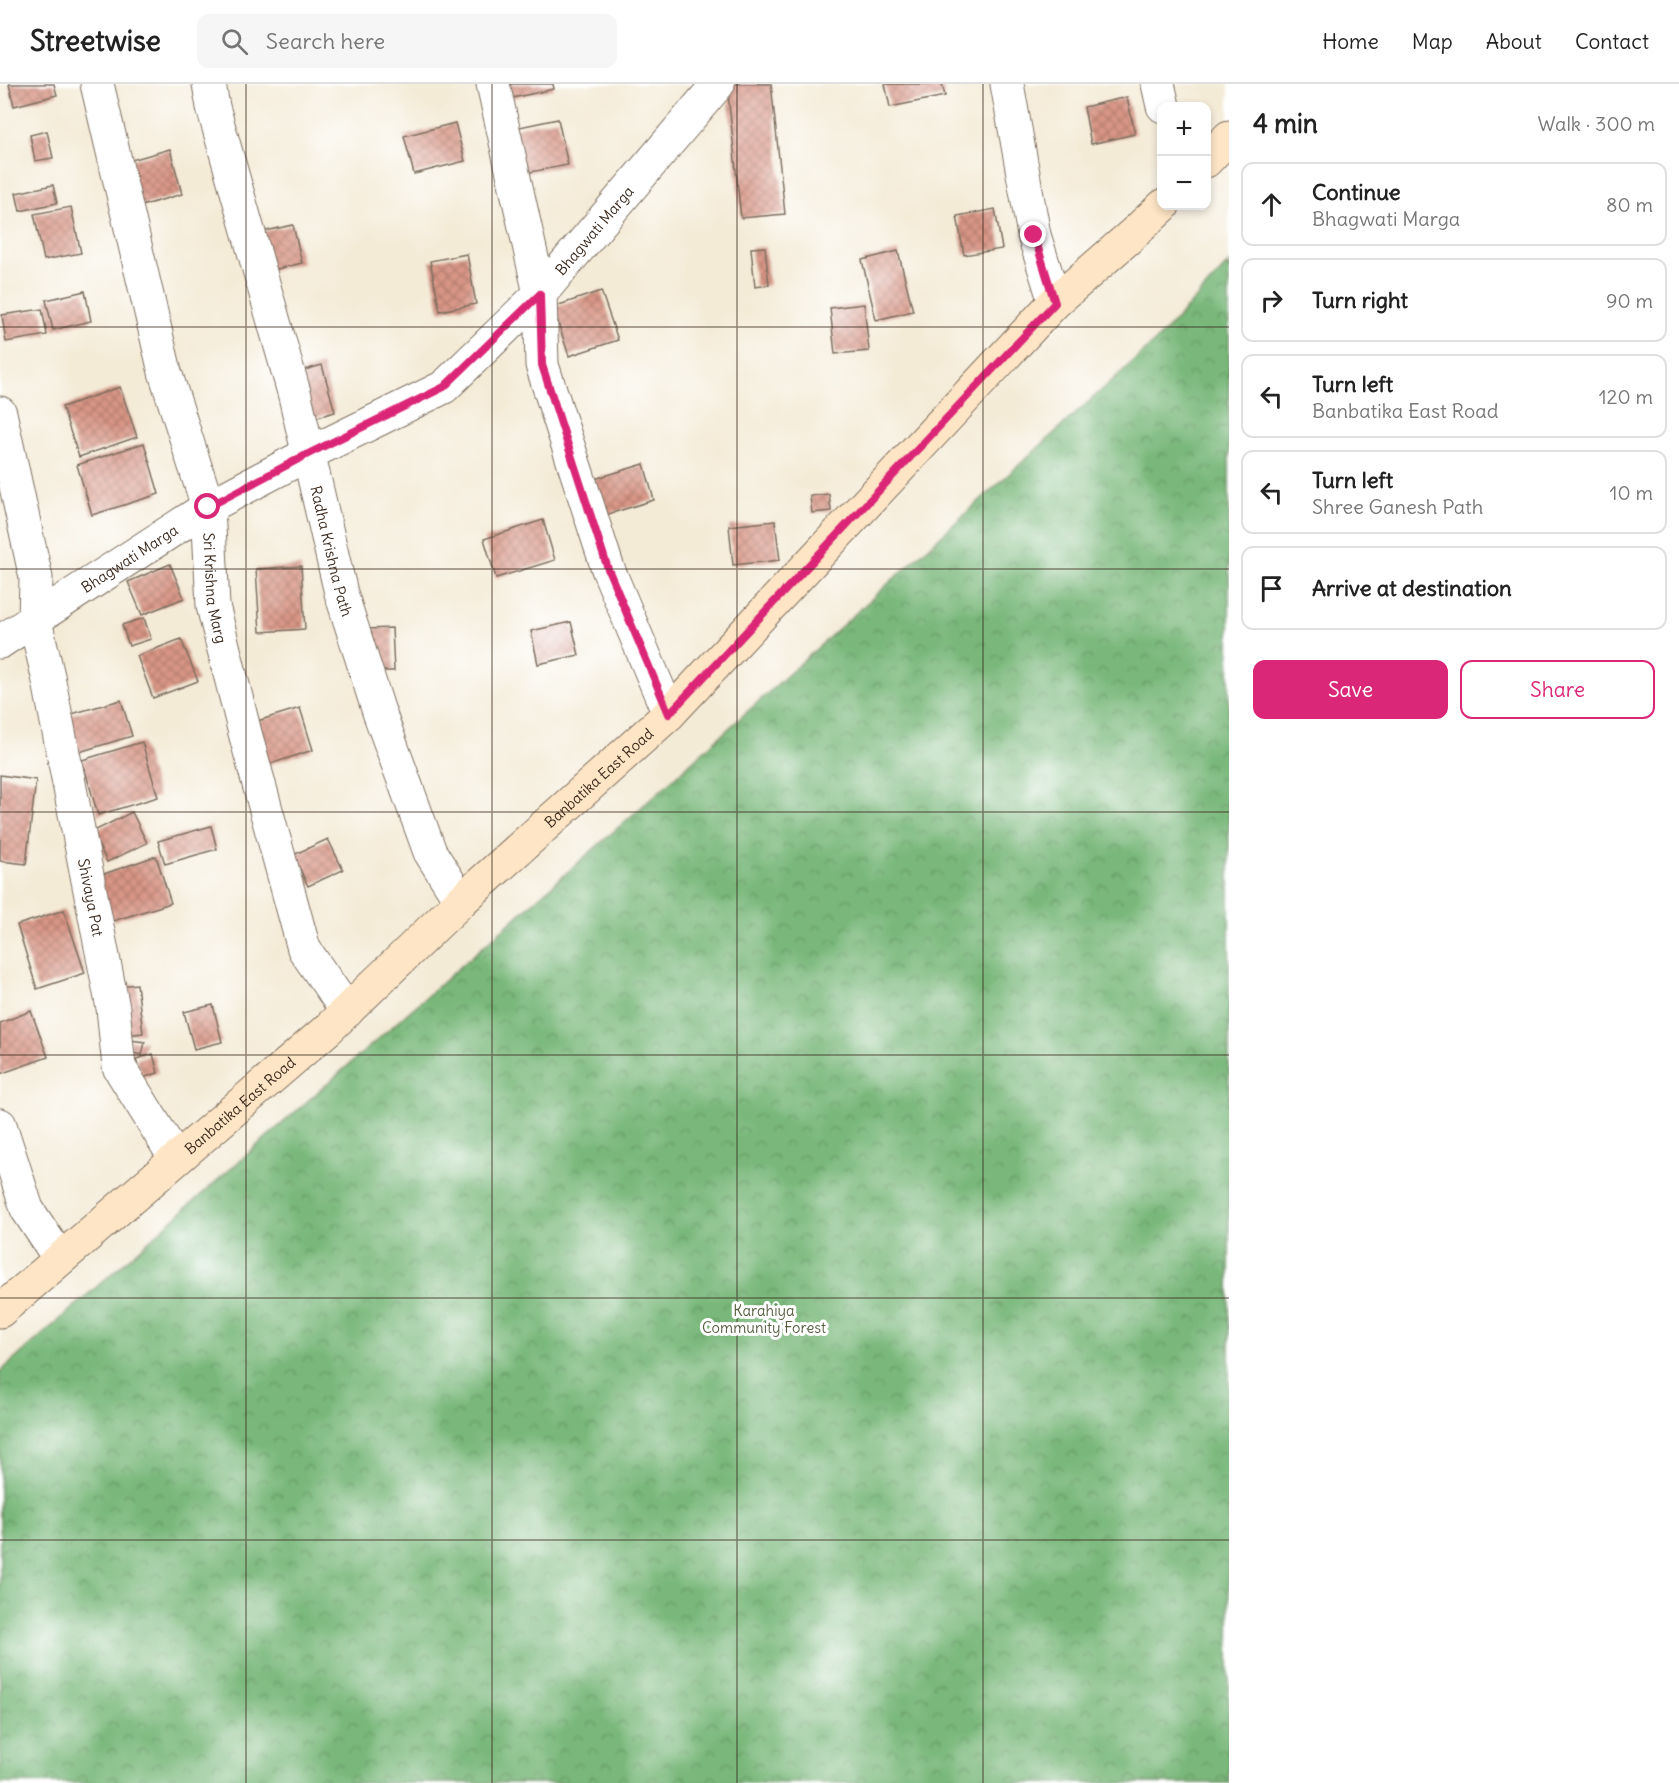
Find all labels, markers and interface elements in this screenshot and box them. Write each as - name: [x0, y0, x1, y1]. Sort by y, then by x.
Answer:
- search box: [197, 14, 617, 68]
- text: Streetwise: [30, 23, 161, 59]
- icon: search: [218, 25, 251, 58]
- text: Search here: [266, 27, 385, 55]
- text: Home: [1322, 28, 1379, 55]
- text: Map: [1412, 28, 1453, 55]
- text: About: [1486, 28, 1542, 55]
- text: Contact: [1575, 28, 1649, 55]
- map controls: [1157, 102, 1211, 210]
- button: +: [1157, 102, 1211, 156]
- text: 4 min: [1253, 107, 1318, 140]
- text: Walk · 300 m: [1537, 111, 1655, 136]
- button: −: [1157, 156, 1211, 210]
- text: Continue: [1312, 178, 1401, 206]
- street label: Bhagwati Marga: [551, 181, 638, 279]
- icon: ahead: [1255, 188, 1288, 221]
- text: 80 m: [1606, 192, 1653, 217]
- text: Bhagwati Marga: [1312, 206, 1460, 231]
- route end: [1020, 221, 1046, 247]
- icon: right: [1255, 284, 1288, 317]
- text: Turn right: [1312, 286, 1408, 314]
- text: 90 m: [1606, 288, 1653, 313]
- text: Turn left: [1312, 370, 1393, 398]
- icon: left: [1255, 380, 1288, 413]
- text: 120 m: [1599, 384, 1653, 409]
- text: Banbatika East Road: [1312, 398, 1498, 423]
- text: Turn left: [1312, 466, 1393, 494]
- icon: left: [1255, 476, 1288, 509]
- text: 10 m: [1610, 480, 1653, 505]
- street label: Radha Krishna Path: [307, 484, 357, 619]
- route start: [194, 493, 220, 519]
- text: Shree Ganesh Path: [1312, 494, 1483, 519]
- street label: Bhagwati Marga: [77, 520, 181, 596]
- street label: Sri Krishna Marg: [200, 532, 232, 645]
- icon: arrive: [1255, 572, 1288, 605]
- text: Arrive at destination: [1312, 574, 1512, 602]
- button: Save: [1253, 660, 1448, 719]
- button: Share: [1460, 660, 1655, 719]
- street label: Banbatika East Road: [540, 723, 657, 831]
- street label: Shivaya Pat: [74, 857, 108, 938]
- street label: Banbatika East Road: [180, 1052, 299, 1158]
- park label: Karahiya Community Forest: [702, 1301, 826, 1337]

